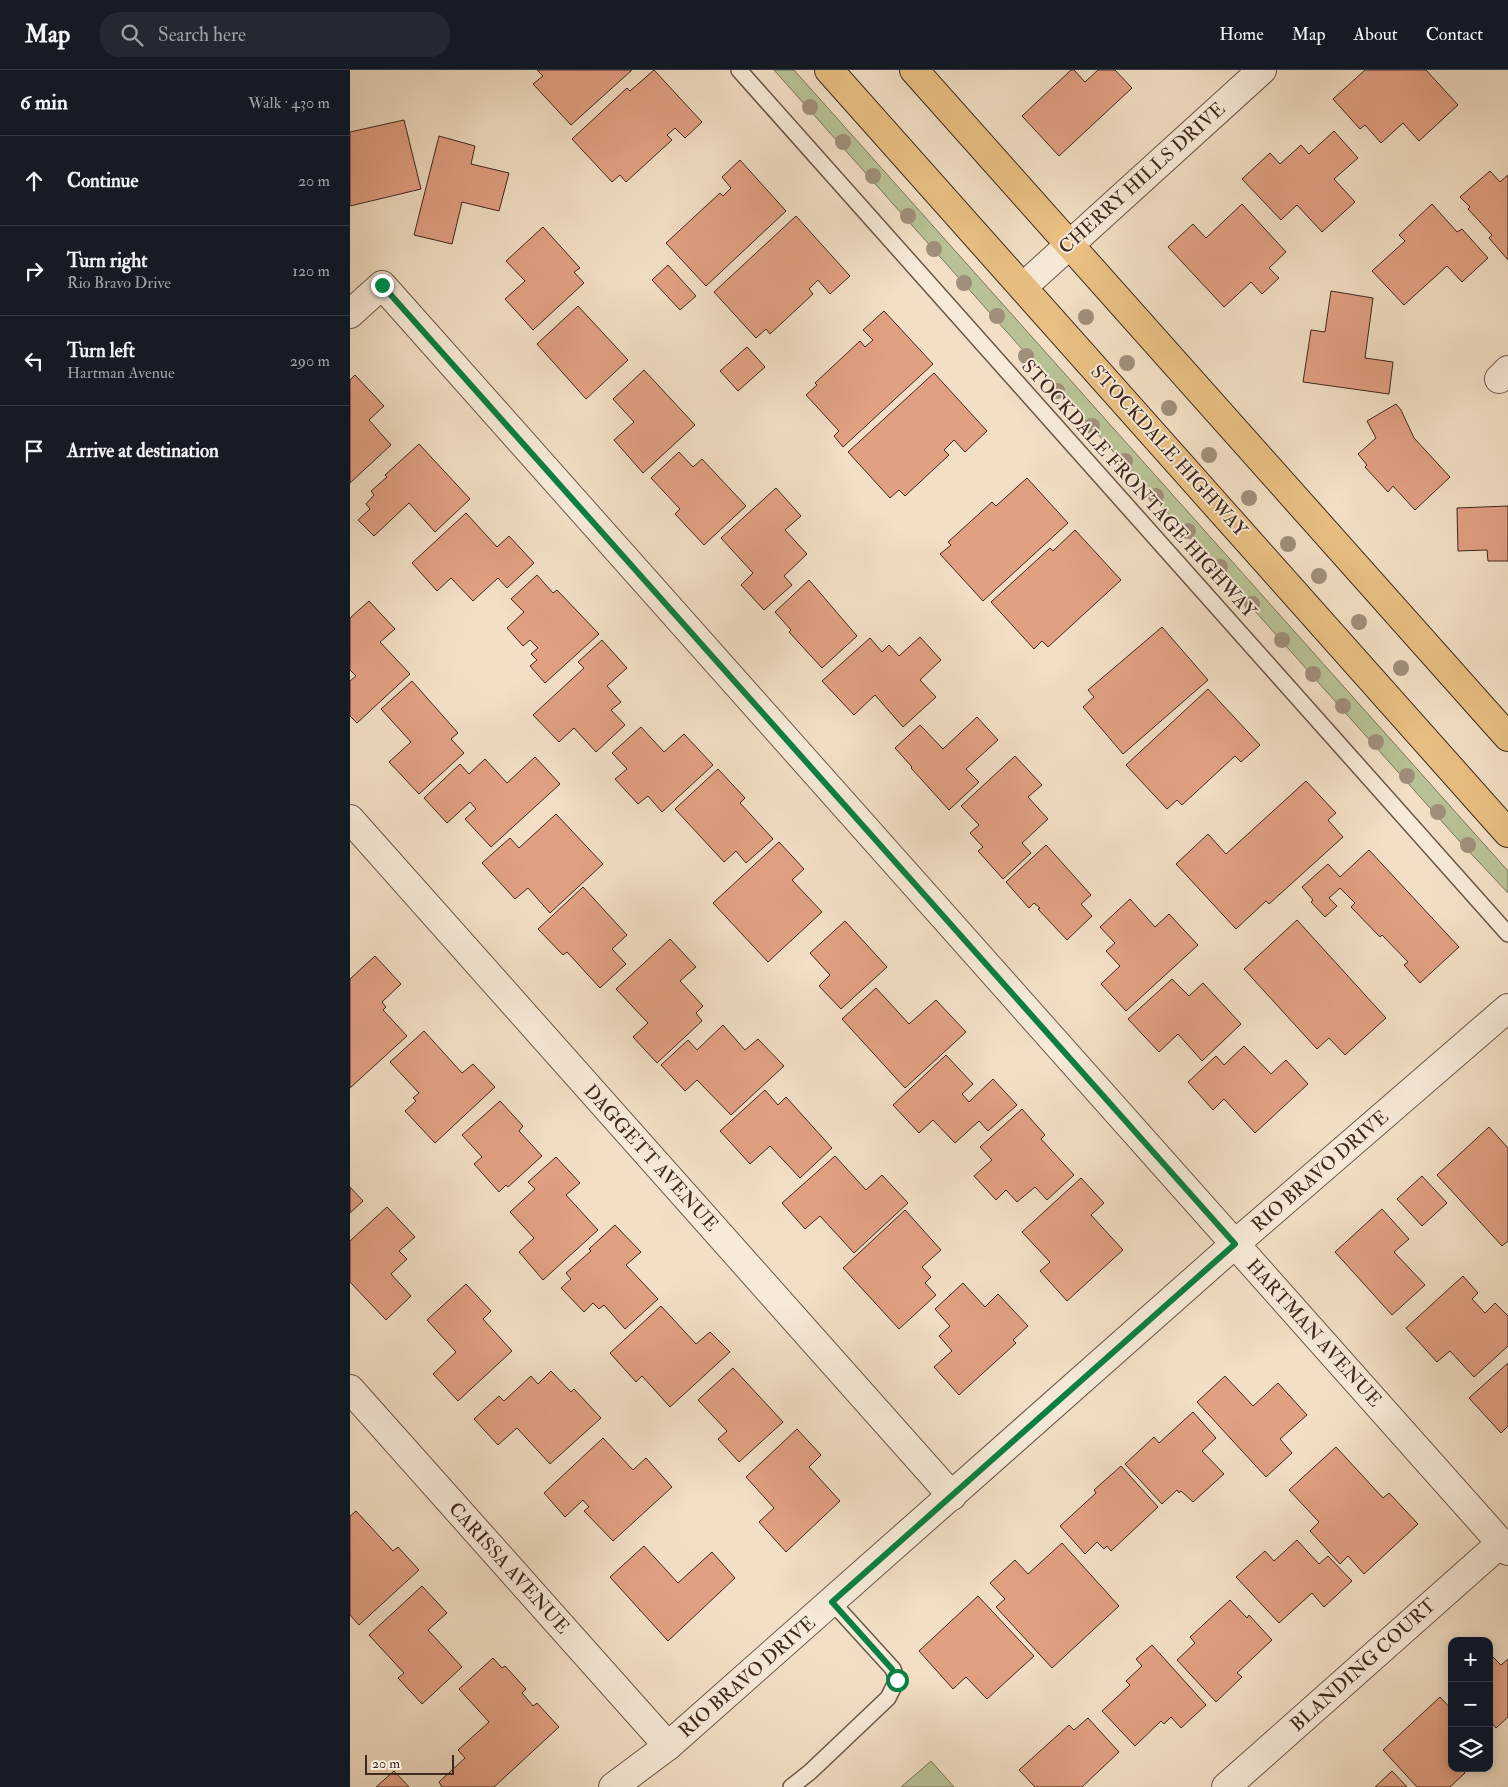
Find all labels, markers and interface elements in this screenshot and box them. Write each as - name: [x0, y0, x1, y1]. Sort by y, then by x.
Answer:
- search box: [100, 12, 450, 57]
- text: Map: [25, 19, 70, 50]
- icon: search: [118, 21, 146, 49]
- text: Search here: [158, 23, 246, 47]
- text: Home: [1219, 23, 1264, 46]
- text: Map: [1292, 23, 1326, 46]
- text: About: [1354, 23, 1398, 46]
- text: Contact: [1426, 23, 1483, 46]
- text: 6 min: [20, 89, 68, 116]
- text: Walk · 430 m: [248, 93, 330, 113]
- street label: CHERRY HILLS DRIVE: [1054, 97, 1230, 259]
- icon: ahead: [20, 167, 48, 195]
- text: Continue: [67, 169, 138, 193]
- text: 20 m: [298, 171, 330, 191]
- text: Turn right: [67, 249, 147, 273]
- icon: right: [20, 257, 48, 285]
- text: 120 m: [292, 261, 330, 281]
- text: Rio Bravo Drive: [67, 273, 171, 293]
- route end: [371, 274, 394, 297]
- text: Turn left: [67, 339, 135, 363]
- icon: left: [20, 347, 48, 375]
- text: 290 m: [290, 351, 330, 371]
- street label: STOCKDALE FRONTAGE HIGHWAY: [1016, 355, 1262, 624]
- street label: STOCKDALE HIGHWAY: [1085, 360, 1253, 543]
- text: Hartman Avenue: [67, 363, 175, 383]
- icon: arrive: [20, 437, 48, 465]
- text: Arrive at destination: [67, 439, 219, 463]
- street label: DAGGETT AVENUE: [579, 1079, 724, 1237]
- street label: RIO BRAVO DRIVE: [1247, 1105, 1394, 1237]
- street label: HARTMAN AVENUE: [1241, 1254, 1387, 1412]
- street label: CARISSA AVENUE: [444, 1497, 575, 1639]
- street label: BLANDING COURT: [1285, 1593, 1441, 1737]
- street label: RIO BRAVO DRIVE: [674, 1611, 821, 1743]
- map controls: [1448, 1637, 1493, 1772]
- button: +: [1448, 1637, 1493, 1682]
- route start: [886, 1669, 909, 1692]
- button: −: [1448, 1682, 1493, 1727]
- button: layers: [1448, 1727, 1493, 1772]
- scale bar: [365, 1752, 454, 1775]
- text: 20 m: [372, 1755, 400, 1772]

